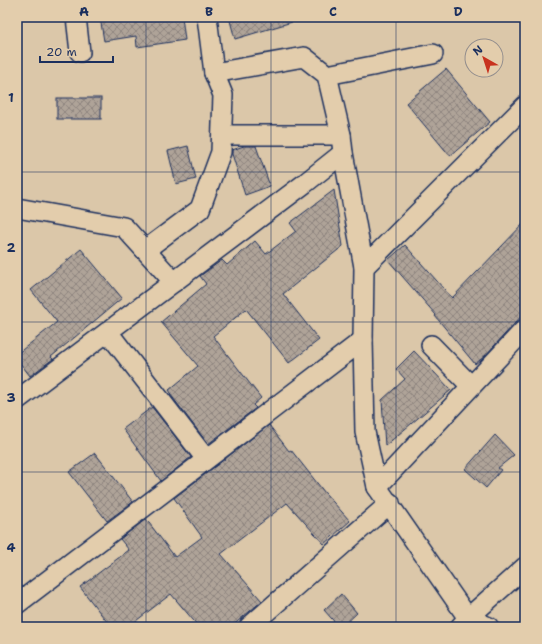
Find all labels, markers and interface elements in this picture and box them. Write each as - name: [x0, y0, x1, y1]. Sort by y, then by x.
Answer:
- text: A: [79, 3, 89, 20]
- text: B: [205, 3, 213, 20]
- text: C: [329, 3, 337, 20]
- text: D: [453, 3, 463, 20]
- scale bar: [40, 38, 113, 64]
- north arrow: [464, 38, 504, 78]
- text: N: [470, 42, 486, 59]
- text: 20 m: [46, 44, 77, 60]
- text: 1: [8, 89, 14, 106]
- text: 2: [6, 239, 16, 256]
- text: 3: [6, 389, 16, 406]
- text: 4: [6, 539, 16, 556]

